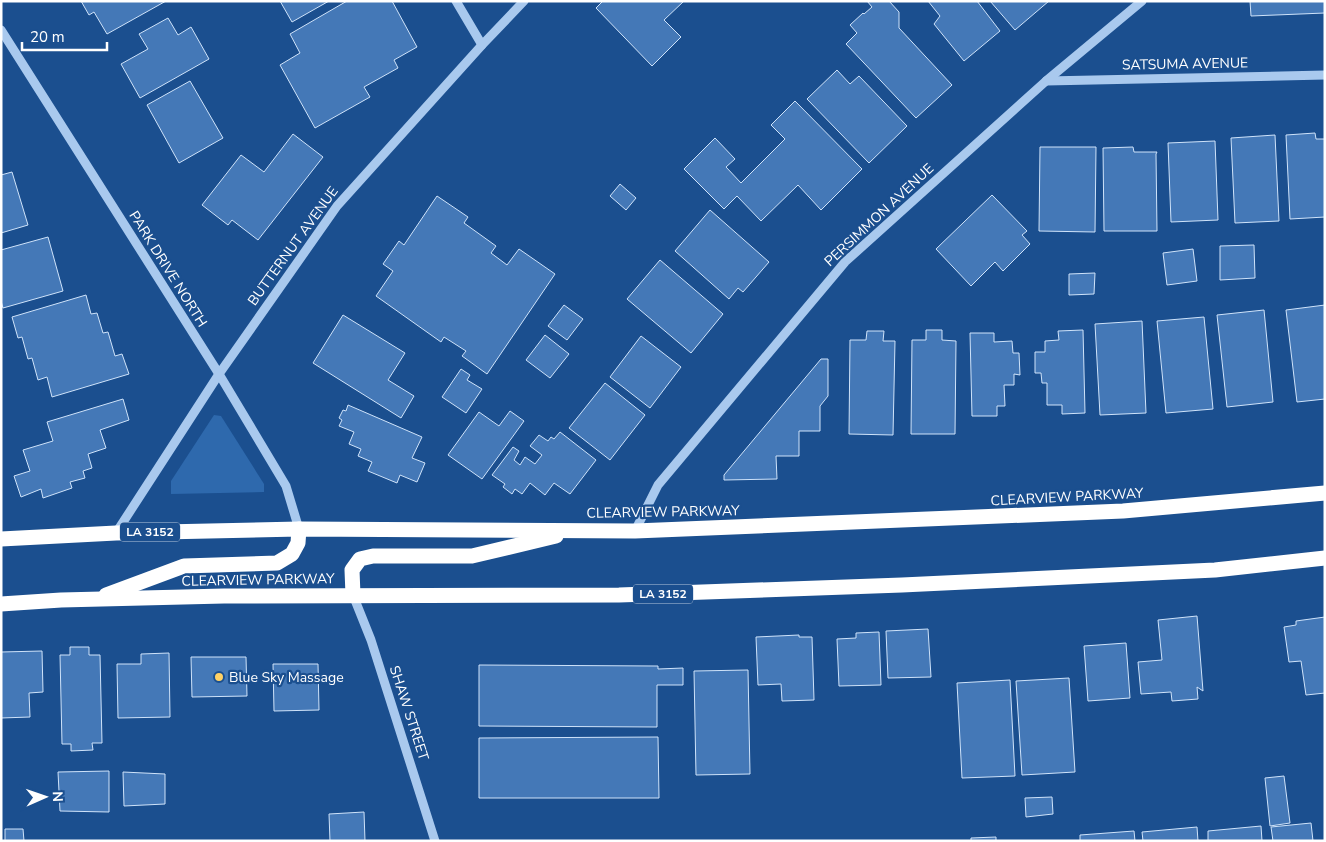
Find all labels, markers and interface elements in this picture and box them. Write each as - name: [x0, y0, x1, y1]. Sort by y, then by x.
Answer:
- scale bar: [22, 20, 108, 52]
- text: 20 m: [30, 27, 65, 47]
- street label: SATSUMA AVENUE: [1122, 53, 1248, 75]
- street label: PERSIMMON AVENUE: [820, 159, 938, 271]
- street label: BUTTERNUT AVENUE: [243, 183, 343, 309]
- street label: PARK DRIVE NORTH: [124, 207, 212, 331]
- street label: CLEARVIEW PARKWAY: [990, 483, 1145, 510]
- street label: CLEARVIEW PARKWAY: [586, 501, 740, 523]
- road number: LA 3152: [120, 522, 180, 542]
- street label: CLEARVIEW PARKWAY: [181, 569, 335, 591]
- road number: LA 3152: [633, 584, 693, 604]
- street label: SHAW STREET: [385, 663, 433, 763]
- place label: Blue Sky Massage: [229, 668, 344, 687]
- marker: Blue Sky Massage: [213, 671, 225, 683]
- north arrow: [20, 772, 70, 822]
- text: N: [48, 791, 67, 802]

